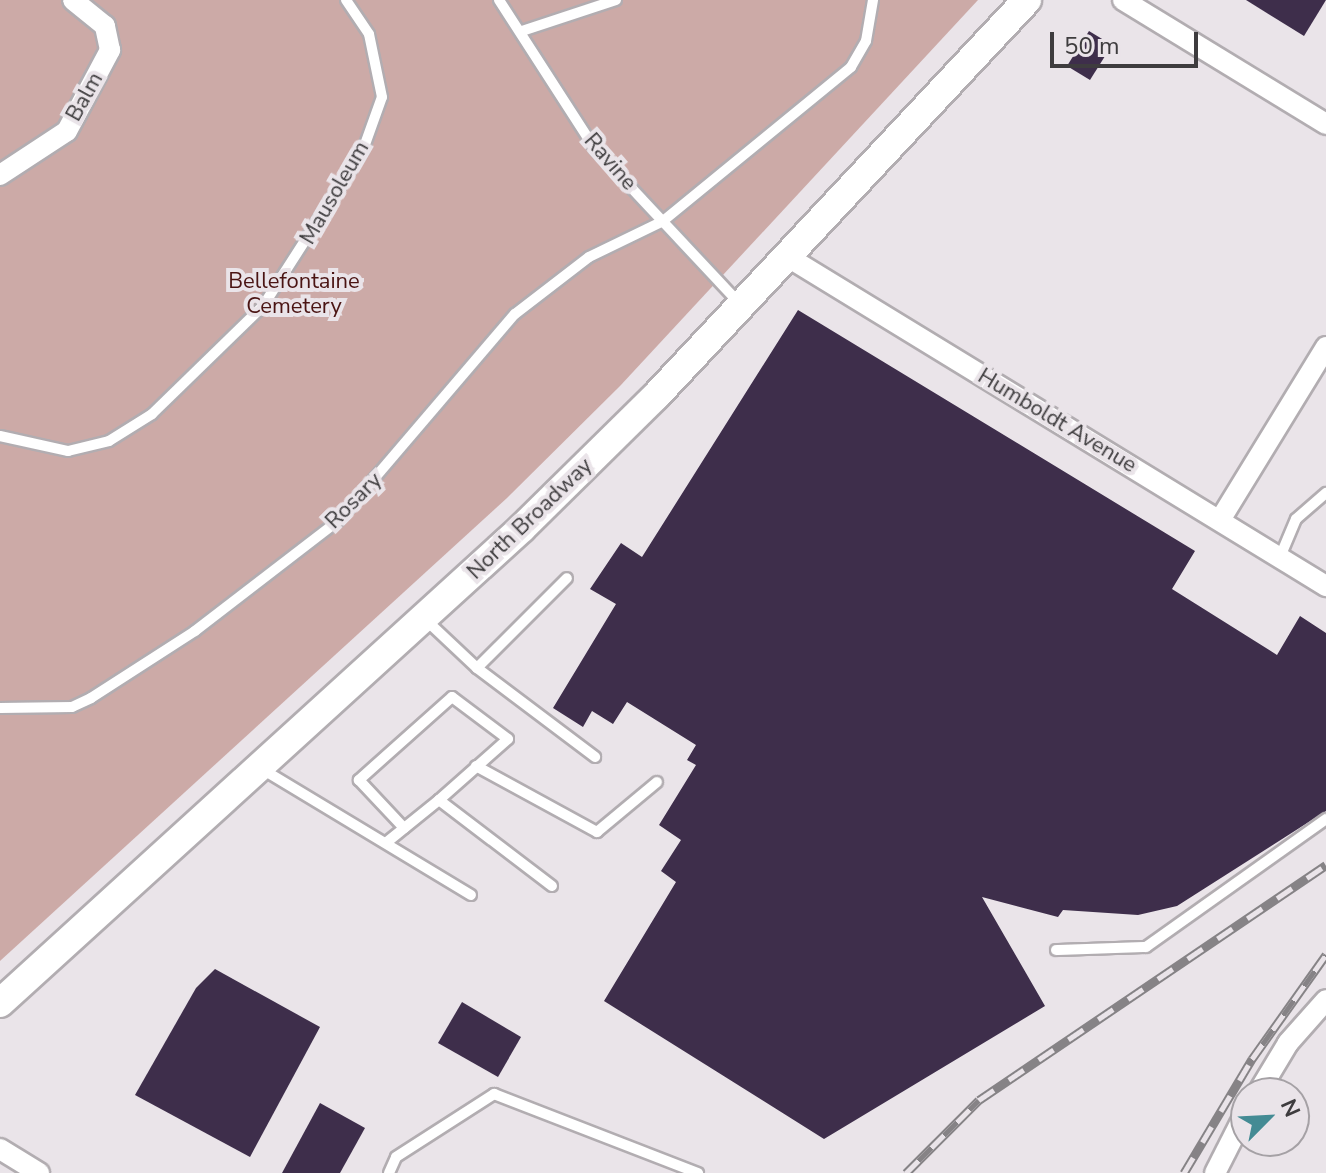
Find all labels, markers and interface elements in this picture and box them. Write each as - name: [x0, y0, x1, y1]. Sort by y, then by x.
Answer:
- scale bar: [1054, 16, 1202, 66]
- text: 50 m: [1064, 30, 1120, 62]
- street label: Balm: [61, 68, 109, 126]
- street label: Ravine: [578, 128, 642, 196]
- street label: Mausoleum: [295, 137, 375, 249]
- park label: Bellefontaine Cemetery: [228, 268, 360, 320]
- street label: Humboldt Avenue: [973, 363, 1141, 479]
- street label: North Broadway: [462, 453, 598, 585]
- street label: Rosary: [320, 467, 388, 535]
- north arrow: [1230, 1077, 1310, 1157]
- text: N: [1273, 1094, 1307, 1122]

